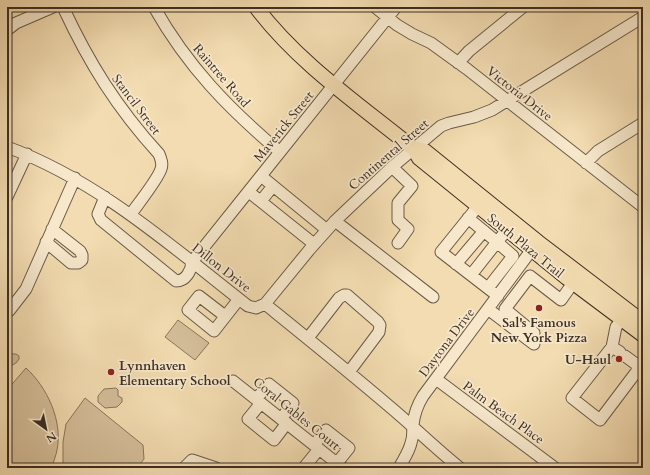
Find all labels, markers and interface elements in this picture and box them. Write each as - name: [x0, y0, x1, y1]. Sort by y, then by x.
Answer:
- street label: Raintree Road: [189, 40, 254, 111]
- street label: Victoria Drive: [483, 62, 556, 125]
- street label: Stancil Street: [108, 71, 165, 138]
- street label: Maverick Street: [250, 87, 318, 166]
- street label: Continental Street: [345, 115, 433, 195]
- street label: South Plaza Trail: [483, 209, 568, 283]
- street label: Dillon Drive: [188, 239, 255, 297]
- marker: Sal's Famous New York Pizza: [534, 303, 544, 313]
- street label: Daytona Drive: [415, 304, 479, 381]
- place label: Sal's Famous New York Pizza: [491, 314, 588, 347]
- place label: U-Haul: [565, 351, 611, 369]
- marker: U-Haul: [614, 354, 624, 364]
- place label: Lynnhaven Elementary School: [119, 357, 231, 390]
- marker: Lynnhaven Elementary School: [106, 367, 116, 377]
- street label: Coral Gables Court: [249, 373, 344, 454]
- street label: Palm Beach Place: [459, 377, 548, 448]
- north arrow: [26, 409, 66, 449]
- text: N: [43, 428, 59, 446]

